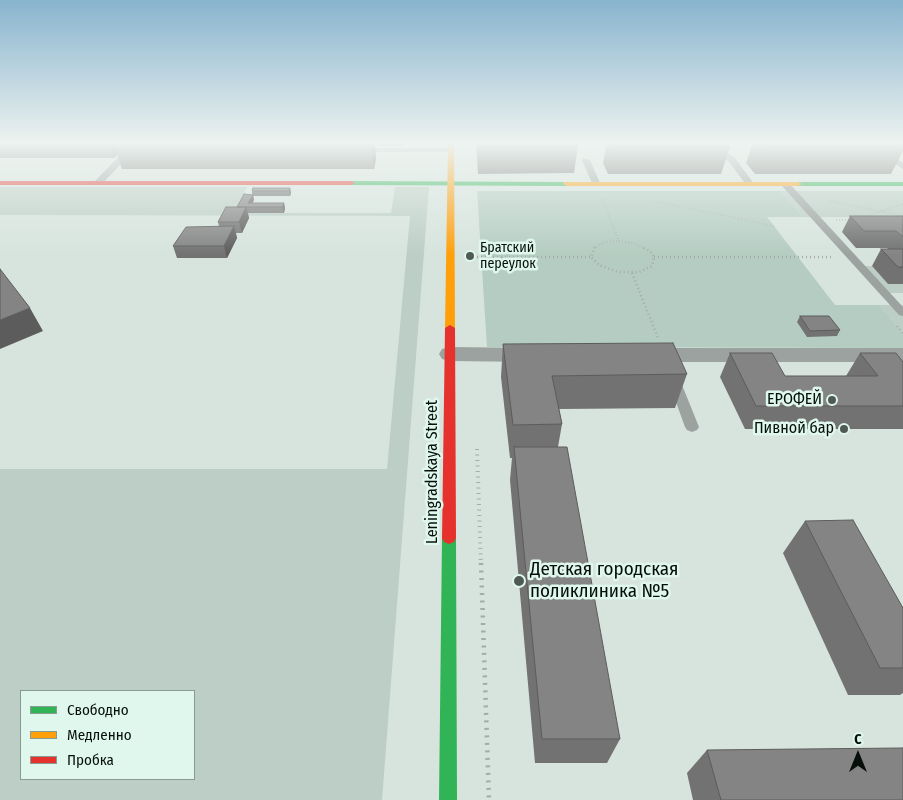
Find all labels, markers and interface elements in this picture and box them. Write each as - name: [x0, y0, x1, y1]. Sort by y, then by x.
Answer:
- place label: Братский переулок: [480, 240, 536, 272]
- marker: Братский переулок: [464, 250, 476, 262]
- place label: ЕРОФЕЙ: [767, 390, 822, 410]
- marker: ЕРОФЕЙ: [826, 394, 838, 406]
- street label: Leningradskaya Street: [423, 400, 443, 544]
- place label: Пивной бар: [754, 419, 834, 439]
- marker: Пивной бар: [838, 423, 850, 435]
- place label: Детская городская поликлиника №5: [530, 559, 679, 603]
- marker: Детская городская поликлиника №5: [512, 574, 526, 588]
- legend: [20, 690, 195, 780]
- text: Свободно: [67, 701, 129, 719]
- text: Медленно: [67, 726, 132, 744]
- north arrow: [833, 730, 883, 780]
- text: С: [854, 731, 862, 748]
- text: Пробка: [67, 751, 114, 769]

